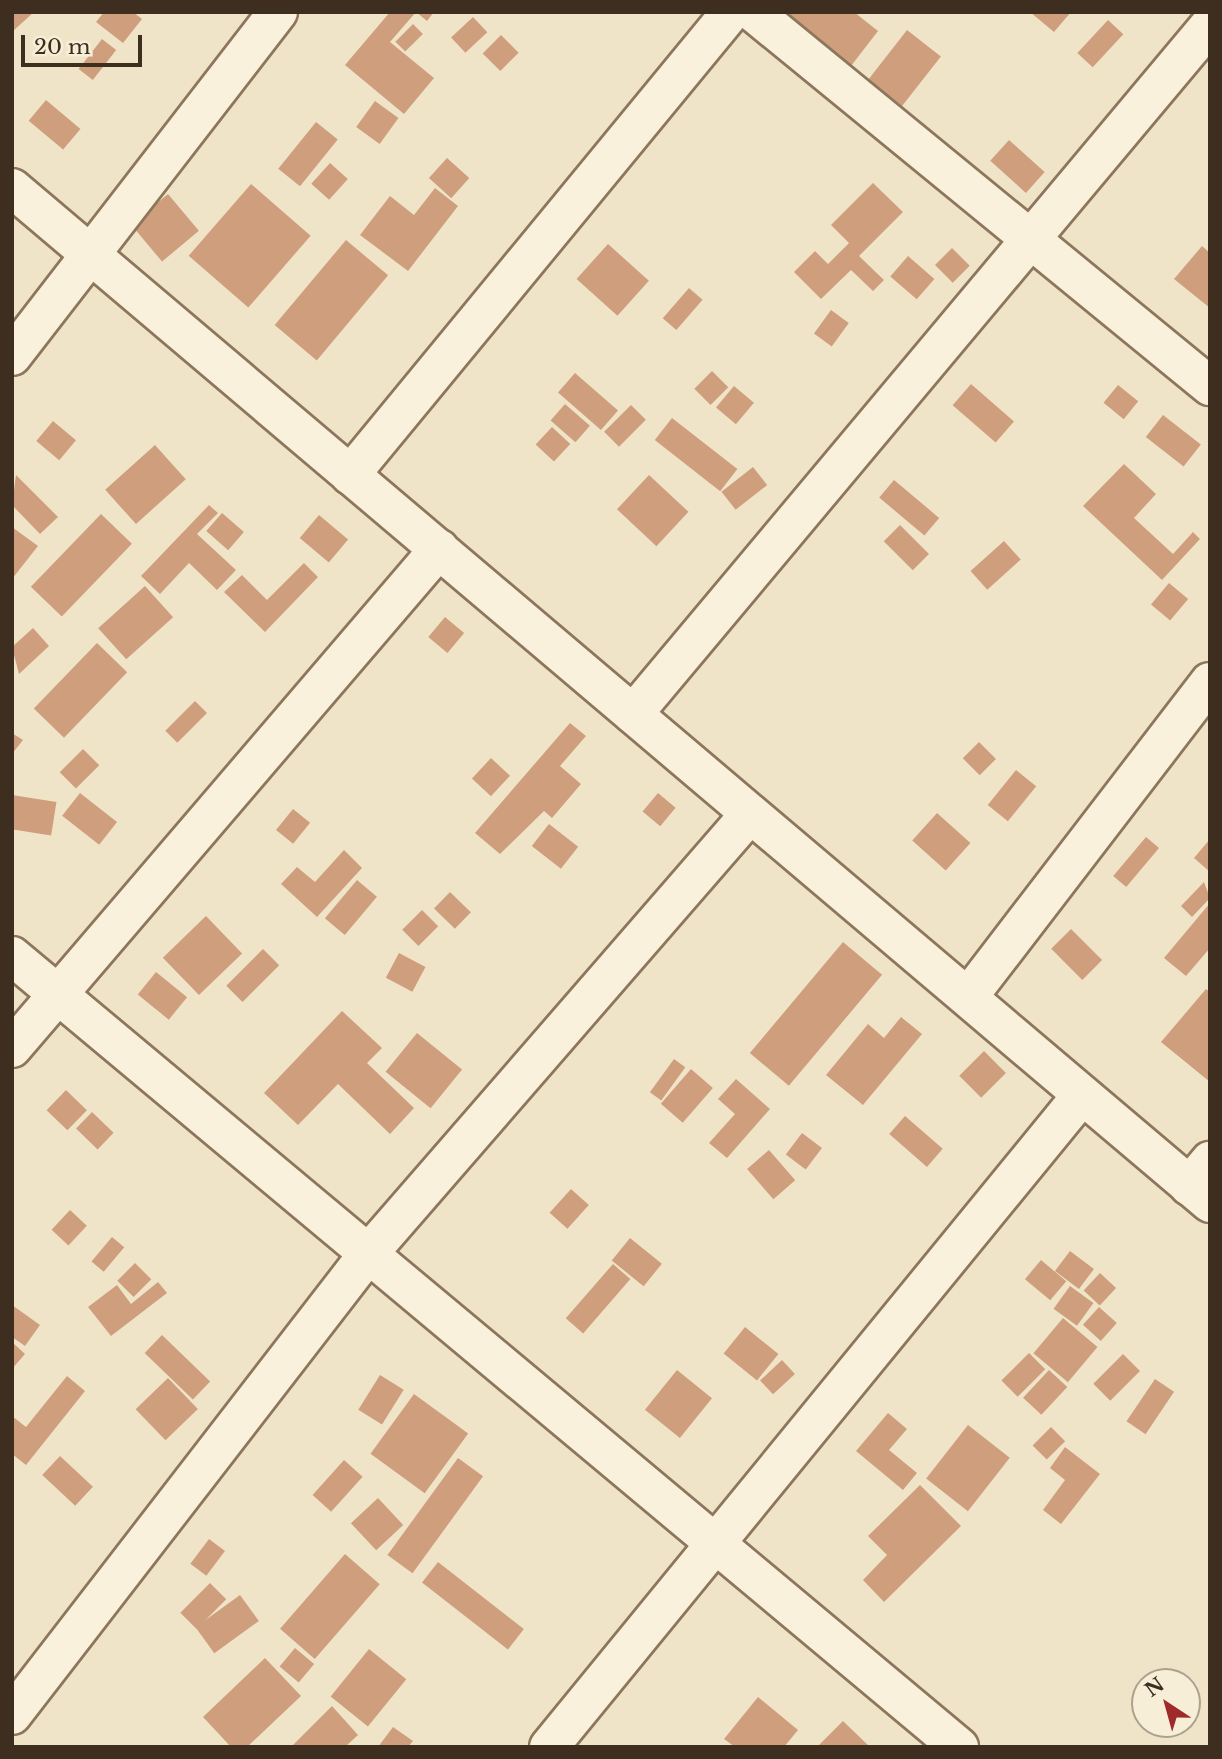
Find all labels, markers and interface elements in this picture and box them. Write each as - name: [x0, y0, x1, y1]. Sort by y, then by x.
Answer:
- scale bar: [24, 21, 145, 65]
- text: 20 m: [34, 34, 91, 60]
- north arrow: [1131, 1668, 1201, 1738]
- text: N: [1141, 1673, 1169, 1702]

